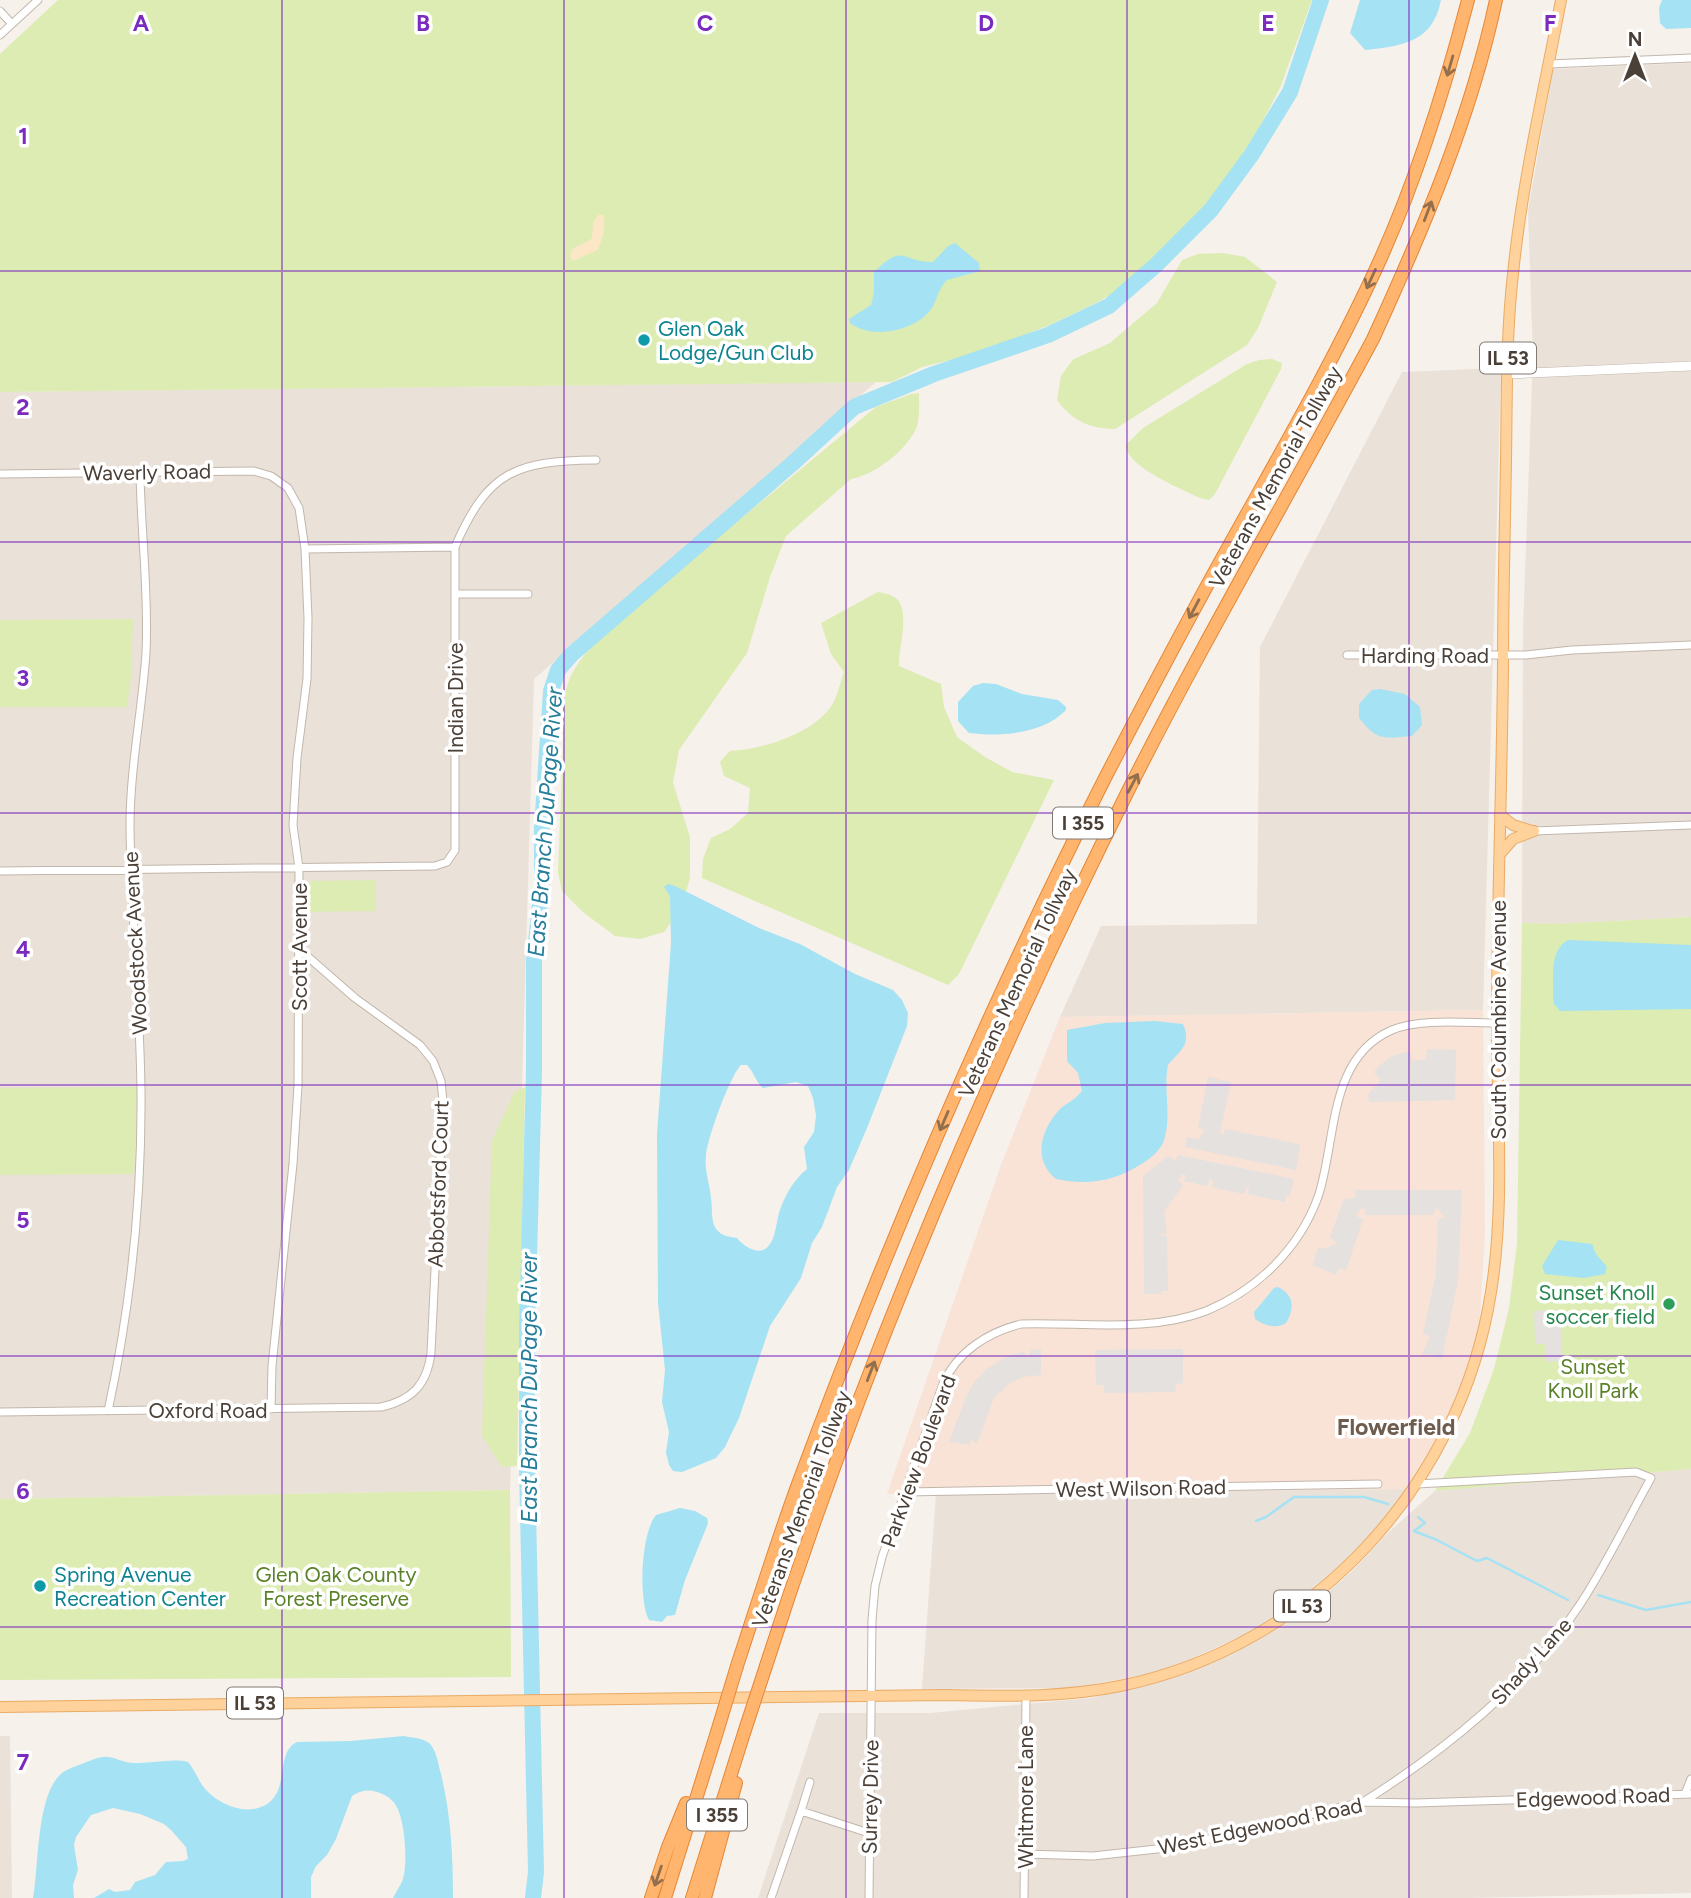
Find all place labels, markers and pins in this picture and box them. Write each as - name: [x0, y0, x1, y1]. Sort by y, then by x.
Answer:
- place label: Glen Oak Lodge/Gun Club: [658, 316, 814, 365]
- marker: Glen Oak Lodge/Gun Club: [636, 332, 652, 348]
- place label: Sunset Knoll soccer field: [1538, 1280, 1655, 1329]
- marker: Sunset Knoll soccer field: [1661, 1296, 1677, 1312]
- place label: Spring Avenue Recreation Center: [54, 1562, 226, 1611]
- marker: Spring Avenue Recreation Center: [32, 1578, 48, 1594]

